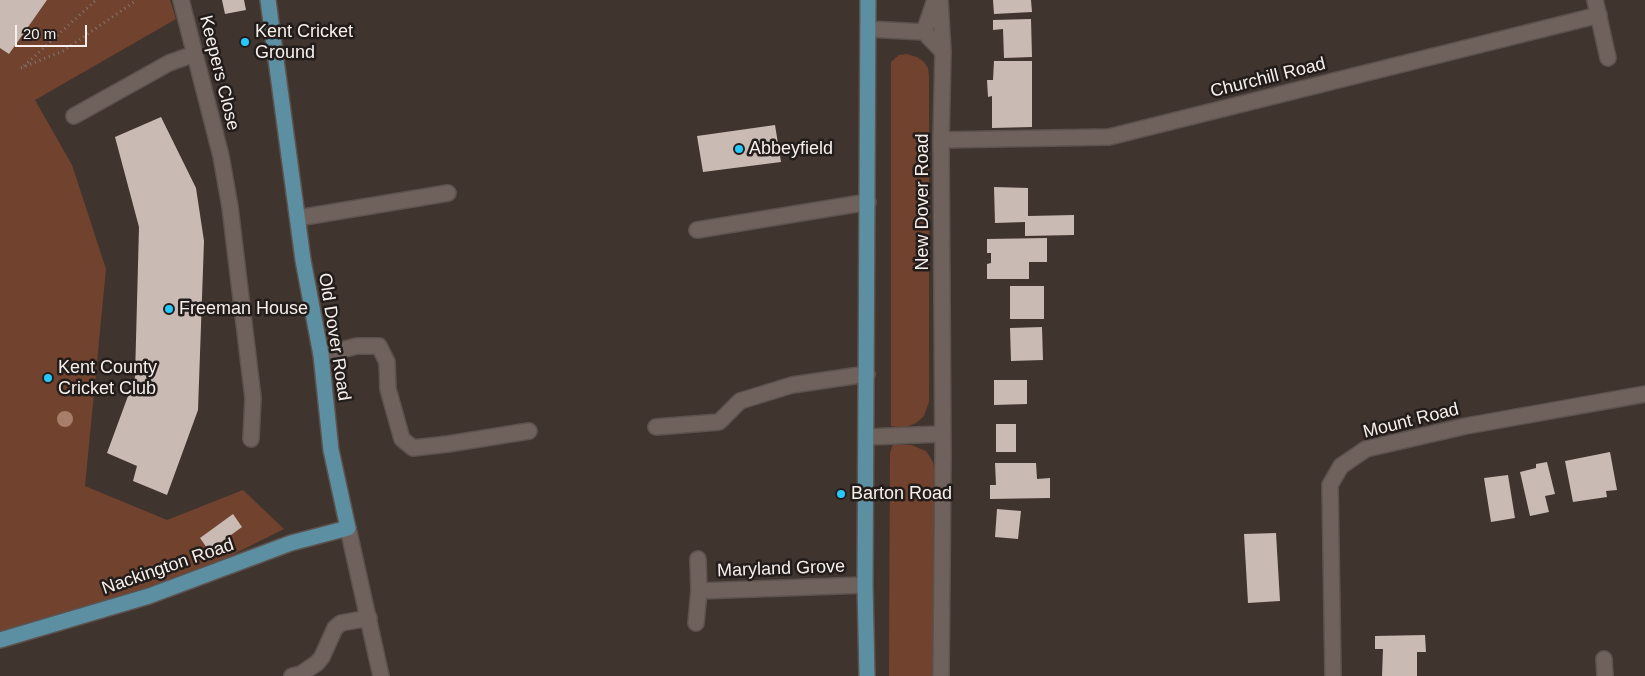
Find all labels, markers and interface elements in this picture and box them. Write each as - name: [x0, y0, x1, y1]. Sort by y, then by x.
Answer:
- street label: Keepers Close: [194, 13, 244, 133]
- scale bar: [18, 15, 90, 47]
- place label: Kent Cricket Ground: [255, 21, 353, 64]
- text: 20 m: [23, 25, 56, 42]
- marker: Kent Cricket Ground: [239, 36, 251, 48]
- street label: Churchill Road: [1208, 53, 1328, 103]
- street label: New Dover Road: [912, 133, 934, 271]
- place label: Abbeyfield: [749, 138, 833, 160]
- marker: Abbeyfield: [733, 143, 745, 155]
- street label: Old Dover Road: [313, 272, 355, 402]
- place label: Freeman House: [179, 298, 308, 320]
- marker: Freeman House: [163, 303, 175, 315]
- place label: Kent County Cricket Club: [58, 357, 157, 399]
- marker: Kent County Cricket Club: [42, 372, 54, 384]
- street label: Mount Road: [1361, 399, 1461, 443]
- place label: Barton Road: [851, 483, 952, 505]
- marker: Barton Road: [835, 488, 847, 500]
- street label: Nackington Road: [99, 534, 237, 600]
- street label: Maryland Grove: [717, 556, 845, 582]

